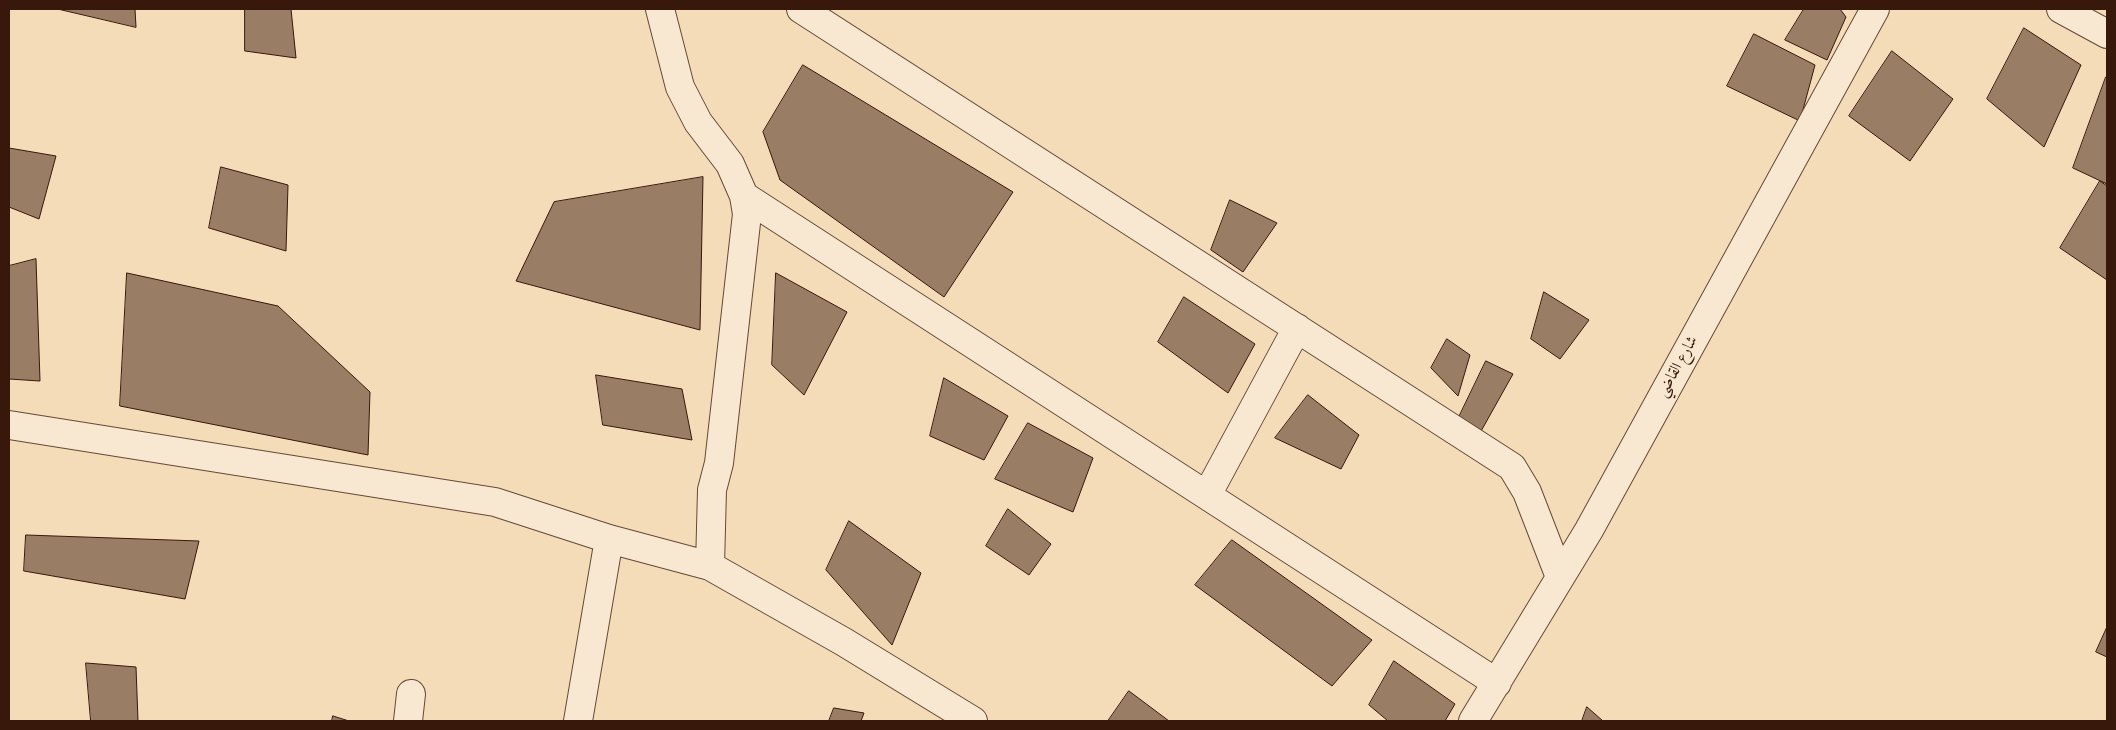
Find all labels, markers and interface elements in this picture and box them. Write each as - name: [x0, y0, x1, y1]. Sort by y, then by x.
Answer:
- street label: شارع القاضي: [1653, 333, 1703, 401]

